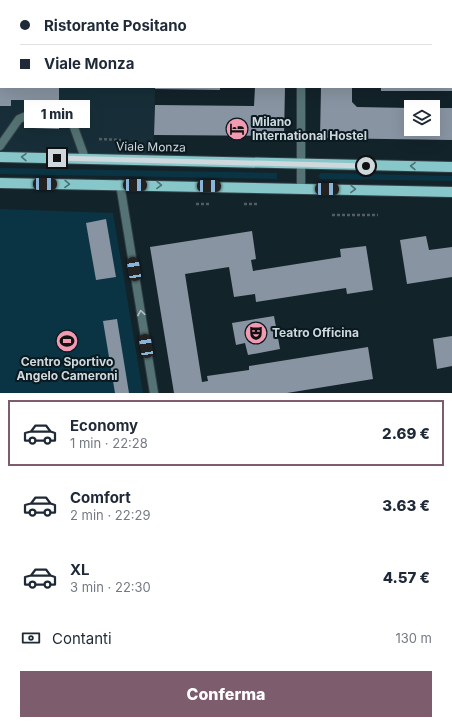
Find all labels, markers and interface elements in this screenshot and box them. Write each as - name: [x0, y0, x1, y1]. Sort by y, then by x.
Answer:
- text: Ristorante Positano: [44, 16, 187, 35]
- text: Viale Monza: [44, 54, 134, 73]
- callout: 1 min: [24, 100, 90, 128]
- map controls: [404, 100, 440, 136]
- button: layers: [404, 100, 440, 136]
- text: 1 min: [41, 106, 73, 122]
- place label: Milano International Hostel: [252, 114, 367, 143]
- hotel icon: Milano International Hostel: [224, 116, 250, 142]
- street label: Viale Monza: [116, 138, 186, 155]
- route end: [48, 149, 66, 167]
- one-way arrow: [21, 153, 27, 161]
- route start: [357, 157, 375, 175]
- one-way arrow: [410, 162, 416, 171]
- car: [33, 178, 57, 190]
- car: [123, 179, 147, 191]
- one-way arrow: [64, 180, 70, 188]
- car: [197, 180, 221, 192]
- one-way arrow: [156, 181, 162, 189]
- car: [315, 183, 339, 195]
- one-way arrow: [350, 185, 356, 193]
- car: [126, 256, 142, 282]
- one-way arrow: [137, 310, 146, 316]
- theatre icon: Teatro Officina: [243, 320, 269, 346]
- place label: Teatro Officina: [272, 325, 359, 340]
- sports icon: Centro Sportivo Angelo Cameroni: [54, 328, 80, 354]
- car: [138, 333, 154, 359]
- place label: Centro Sportivo Angelo Cameroni: [16, 354, 118, 383]
- icon: car: [22, 415, 58, 451]
- text: Economy: [70, 416, 138, 435]
- text: 2.69 €: [382, 424, 430, 443]
- text: 1 min · 22:28: [70, 435, 148, 451]
- icon: car: [22, 487, 58, 523]
- text: Comfort: [70, 488, 131, 507]
- text: 3.63 €: [382, 496, 430, 515]
- text: 2 min · 22:29: [70, 507, 150, 523]
- icon: car: [22, 559, 58, 595]
- text: XL: [70, 560, 90, 579]
- text: 4.57 €: [383, 568, 430, 587]
- text: 3 min · 22:30: [70, 579, 151, 595]
- icon: cash: [20, 627, 42, 649]
- text: Contanti: [52, 629, 112, 648]
- text: 130 m: [395, 630, 432, 646]
- button: Conferma: [20, 671, 432, 717]

